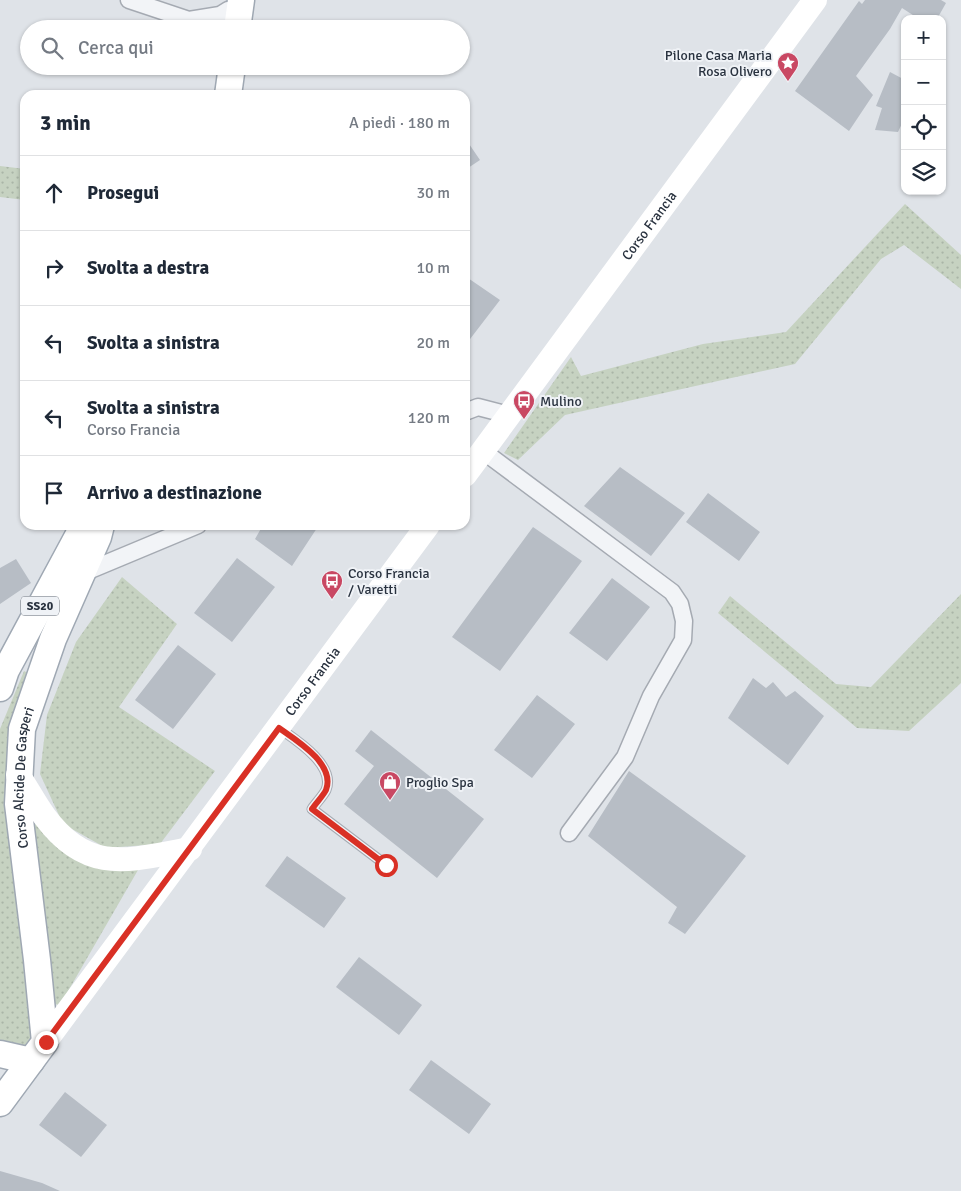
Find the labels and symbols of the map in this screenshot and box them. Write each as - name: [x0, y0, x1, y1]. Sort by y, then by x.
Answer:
- place label: Pilone Casa Maria Rosa Olivero: [665, 47, 772, 80]
- place icon: Pilone Casa Maria Rosa Olivero: [776, 51, 800, 82]
- street label: Corso Francia: [618, 188, 680, 264]
- bus stop icon: Mulino: [512, 389, 536, 420]
- place label: Mulino: [540, 393, 582, 410]
- place label: Corso Francia / Varetti: [348, 565, 430, 598]
- bus stop icon: Corso Francia / Varetti: [320, 569, 344, 600]
- road number: SS20: [21, 596, 59, 616]
- street label: Corso Francia: [282, 644, 344, 719]
- street label: Corso Alcide De Gasperi: [10, 705, 38, 849]
- shop icon: Proglio Spa: [378, 770, 402, 801]
- place label: Proglio Spa: [406, 774, 474, 791]
- route start: [375, 854, 398, 877]
- route end: [35, 1031, 58, 1054]

